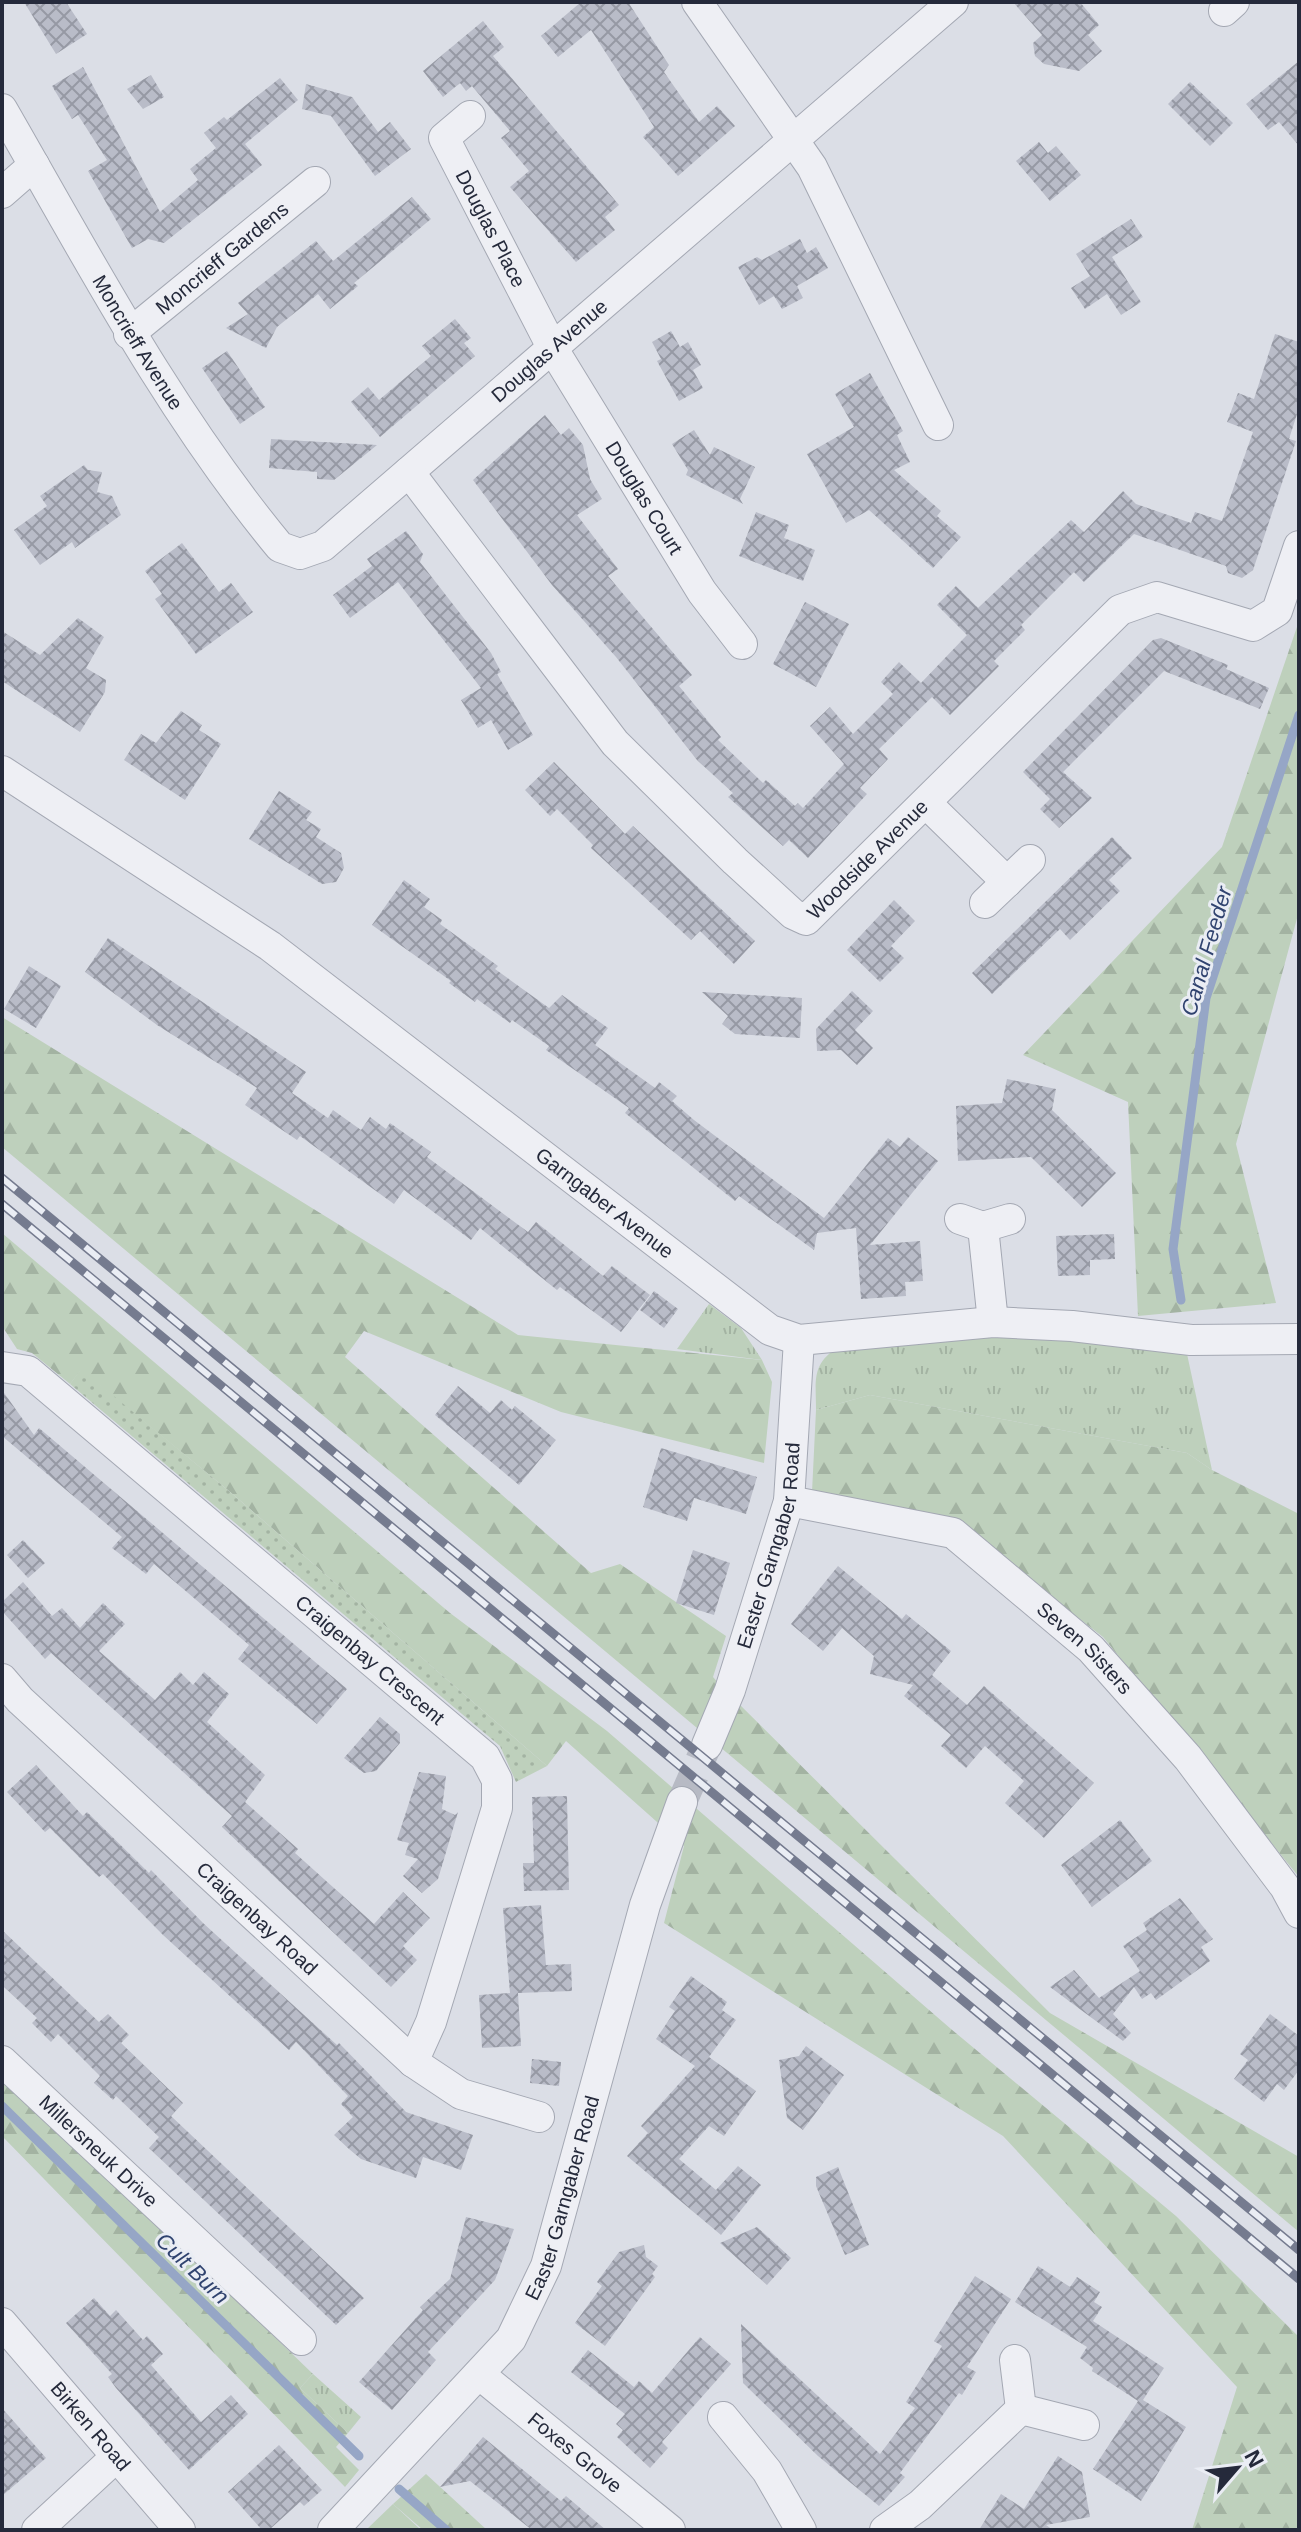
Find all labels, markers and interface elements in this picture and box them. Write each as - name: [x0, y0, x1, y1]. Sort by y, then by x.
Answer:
- street label: Douglas Place: [451, 166, 530, 291]
- street label: Moncrieff Gardens: [151, 198, 292, 319]
- street label: Moncrieff Avenue: [88, 271, 187, 414]
- street label: Douglas Avenue: [487, 295, 611, 406]
- street label: Douglas Court: [601, 437, 687, 558]
- street label: Woodside Avenue: [803, 795, 932, 924]
- water label: Canal Feeder: [1176, 882, 1237, 1019]
- street label: Garngaber Avenue: [531, 1143, 678, 1263]
- street label: Easter Garngaber Road: [733, 1442, 804, 1651]
- street label: Craigenbay Crescent: [291, 1591, 449, 1729]
- street label: Seven Sisters: [1033, 1597, 1137, 1698]
- street label: Craigenbay Road: [192, 1858, 322, 1979]
- street label: Millersneuk Drive: [35, 2091, 162, 2211]
- street label: Easter Garngaber Road: [520, 2093, 603, 2303]
- water label: Cult Burn: [151, 2228, 234, 2309]
- street label: Birken Road: [46, 2377, 135, 2475]
- street label: Foxes Grove: [524, 2408, 626, 2497]
- north arrow: [1197, 2428, 1277, 2508]
- text: N: [1239, 2446, 1269, 2472]

